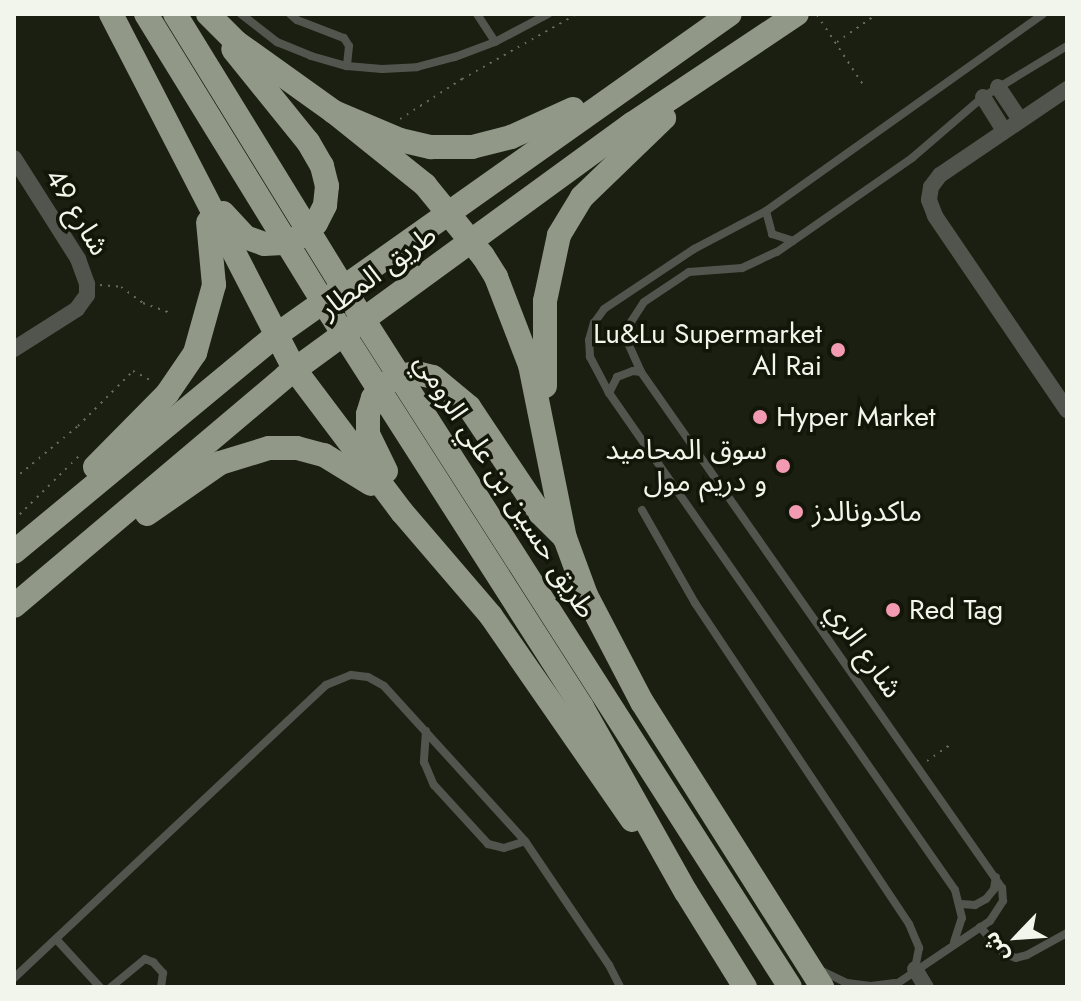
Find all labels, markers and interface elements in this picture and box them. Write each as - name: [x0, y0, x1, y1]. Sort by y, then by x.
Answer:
- street label: شارع 49: [38, 162, 116, 262]
- street label: طريق المطار: [313, 218, 443, 326]
- place label: Lu&Lu Supermarket Al Rai: [593, 317, 822, 383]
- marker: Lu&Lu Supermarket Al Rai: [829, 341, 847, 359]
- street label: طريق حسين بن علي الرومي: [407, 347, 603, 625]
- place label: Hyper Market: [776, 400, 936, 434]
- marker: Hyper Market: [751, 408, 769, 426]
- place label: سوق المحاميد و دريم مول: [606, 433, 767, 499]
- marker: سوق المحاميد و دريم مول: [774, 457, 792, 475]
- place label: ماكدونالدز: [812, 495, 922, 529]
- marker: ماكدونالدز: [787, 503, 805, 521]
- place label: Red Tag: [909, 593, 1003, 627]
- street label: شارع الري: [819, 596, 909, 704]
- marker: Red Tag: [884, 601, 902, 619]
- north arrow: [977, 897, 1057, 977]
- text: ش: [974, 927, 1016, 968]

